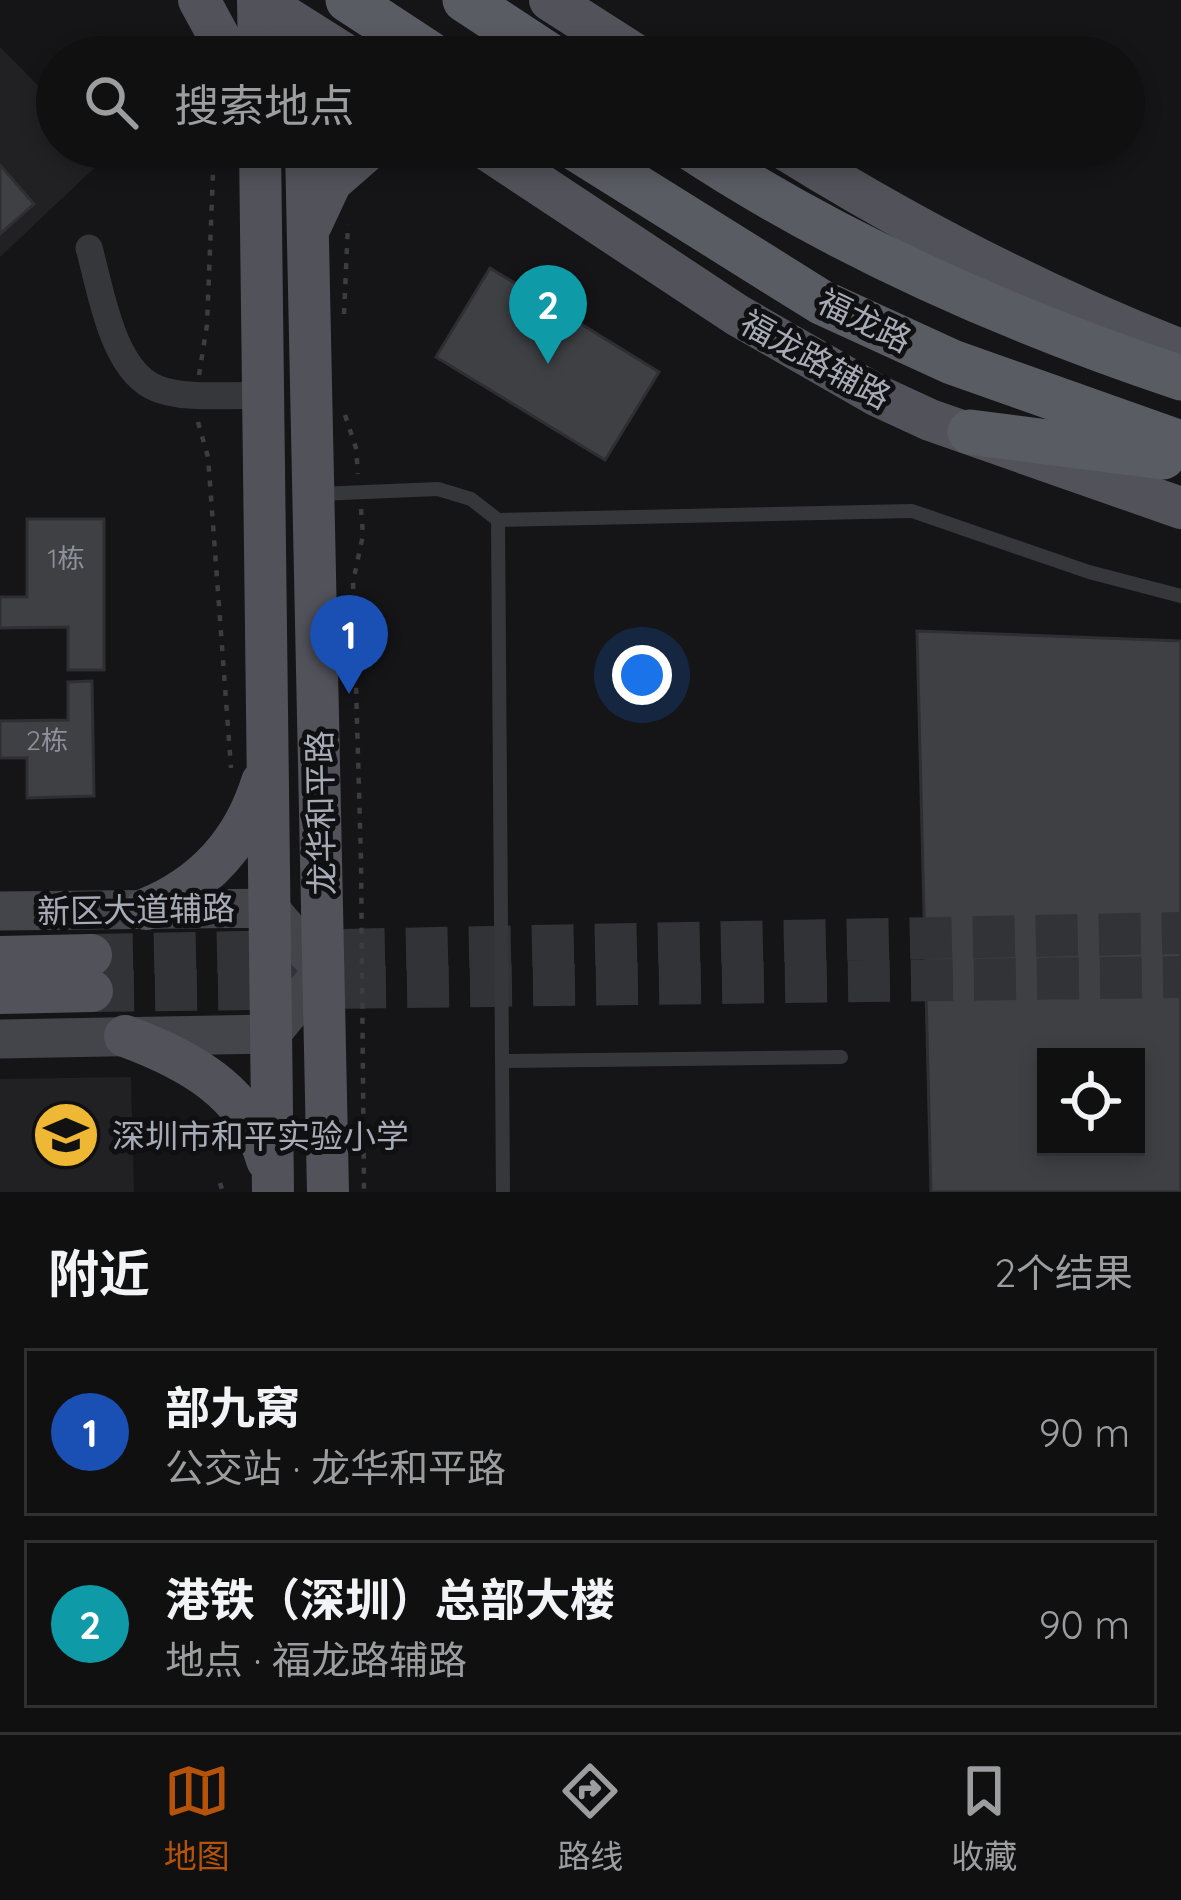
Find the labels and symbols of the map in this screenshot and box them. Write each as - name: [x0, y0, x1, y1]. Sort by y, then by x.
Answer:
- pin: 2: [509, 265, 587, 364]
- street label: 福龙路: [812, 280, 918, 360]
- street label: 福龙路辅路: [734, 301, 898, 417]
- house number: 1栋: [48, 541, 85, 575]
- pin: 1: [310, 595, 388, 694]
- your location: [612, 645, 672, 705]
- house number: 2栋: [26, 723, 68, 757]
- street label: 龙华和平路: [298, 730, 342, 896]
- street label: 新区大道辅路: [37, 887, 235, 931]
- school or university icon: 深圳市和平实验小学: [31, 1100, 101, 1170]
- place label: 深圳市和平实验小学: [112, 1115, 409, 1156]

